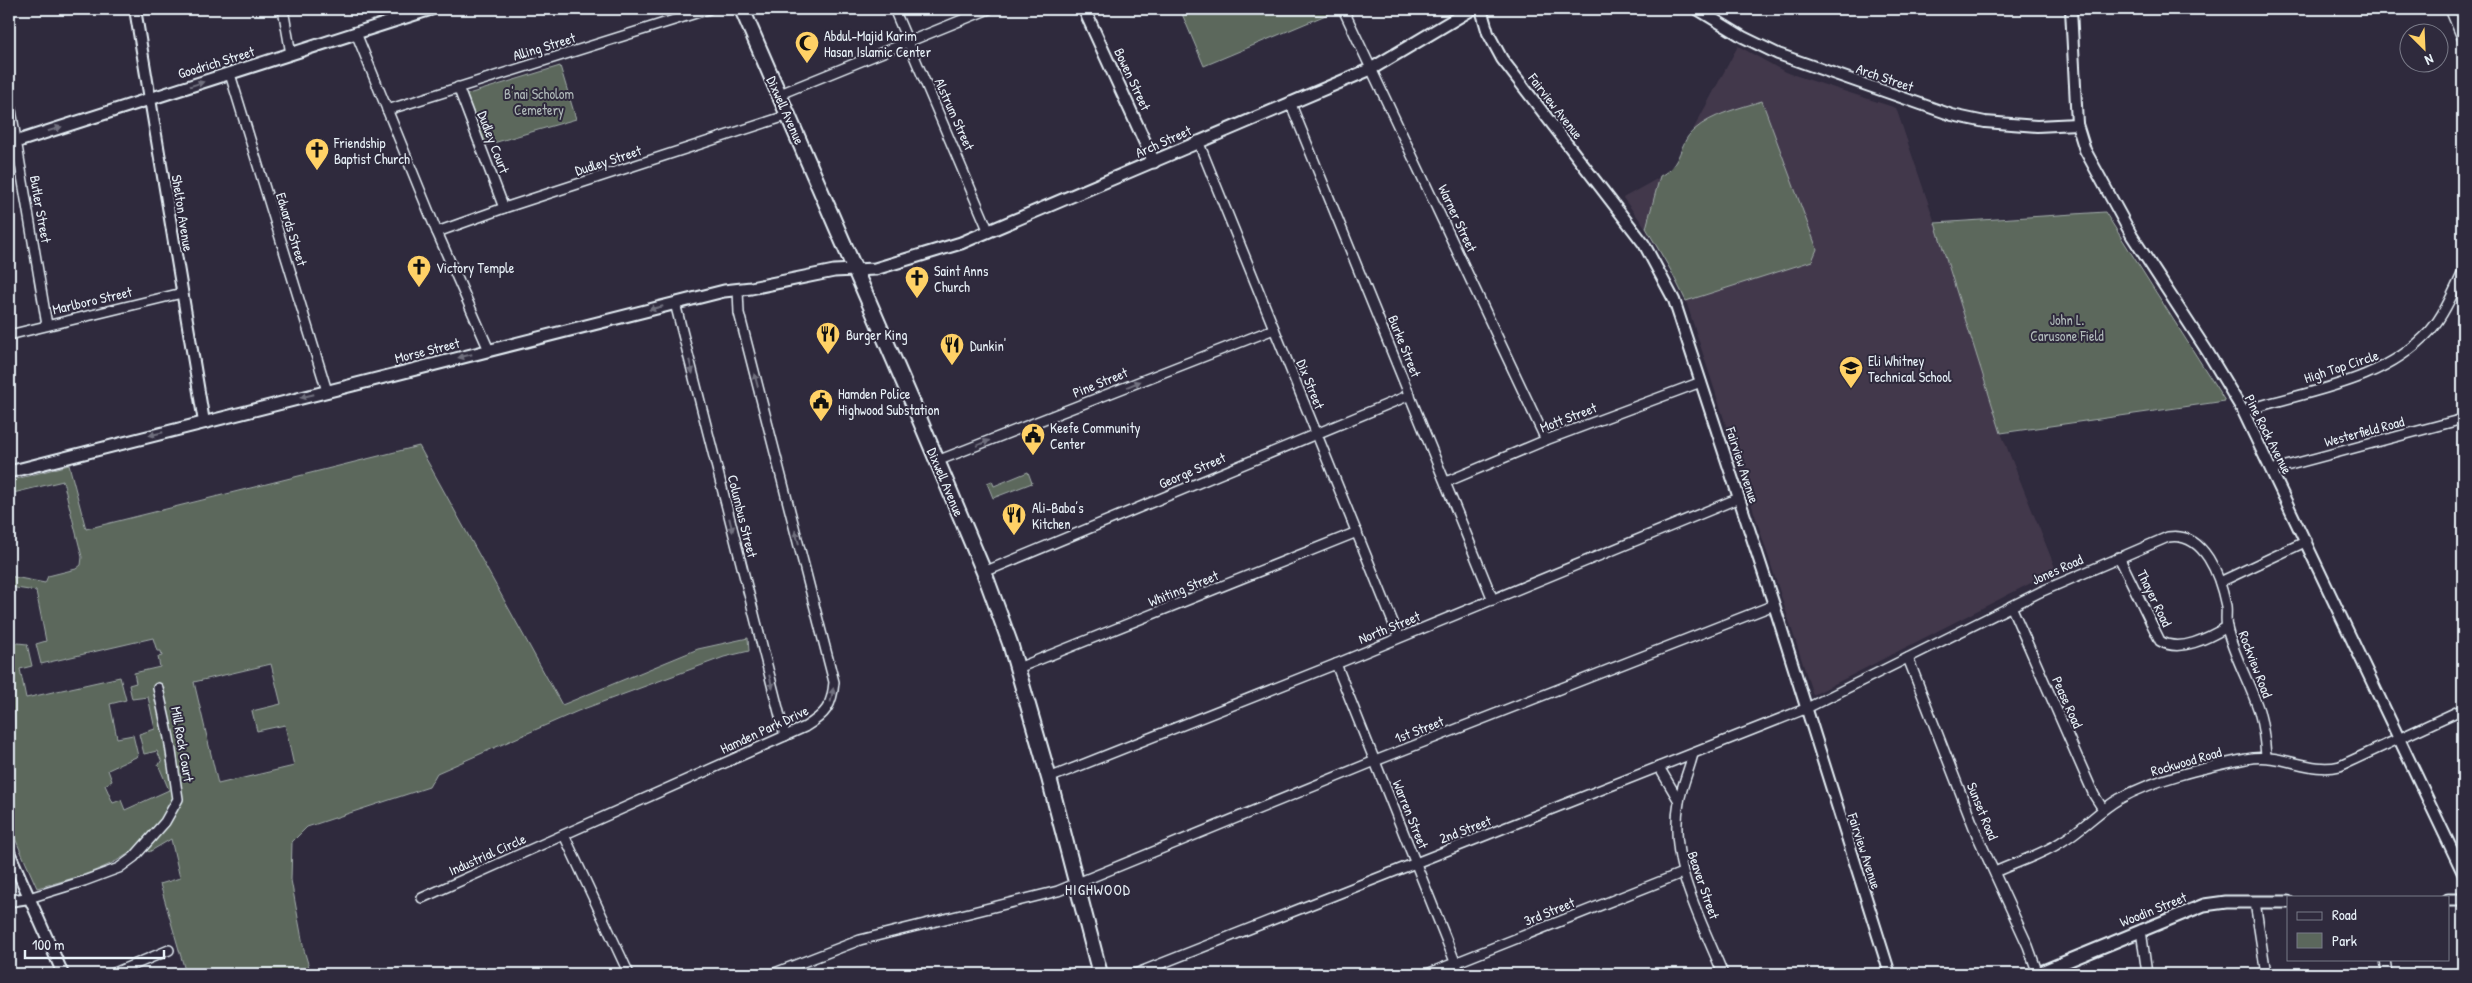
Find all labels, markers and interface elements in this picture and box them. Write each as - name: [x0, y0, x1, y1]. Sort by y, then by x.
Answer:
- north arrow: [2400, 22, 2450, 72]
- place label: Abdul-Majid Karim Hasan Islamic Center: [824, 26, 932, 61]
- street label: Alling Street: [510, 27, 578, 65]
- mosque icon: Abdul-Majid Karim Hasan Islamic Center: [794, 30, 820, 64]
- street label: Goodrich Street: [175, 41, 257, 83]
- street label: Bowen Street: [1110, 45, 1156, 114]
- text: N: [2422, 50, 2437, 71]
- street label: Arch Street: [1854, 58, 1916, 96]
- street label: Fairview Avenue: [1524, 68, 1588, 143]
- street label: Dixwell Avenue: [763, 73, 810, 148]
- street label: Alstrum Street: [931, 75, 979, 153]
- one-way arrow: [190, 80, 205, 88]
- park label: B'nai Scholom Cemetery: [504, 84, 574, 120]
- street label: Dudley Court: [473, 108, 515, 176]
- street label: Arch Street: [1132, 120, 1194, 162]
- one-way arrow: [48, 125, 63, 133]
- place label: Friendship Baptist Church: [333, 133, 410, 169]
- church icon: Friendship Baptist Church: [304, 137, 330, 171]
- street label: Dudley Street: [572, 140, 644, 181]
- street label: Shelton Avenue: [168, 173, 198, 253]
- street label: Butler Street: [26, 174, 56, 244]
- street label: Warner Street: [1434, 181, 1482, 255]
- street label: Edwards Street: [272, 190, 312, 268]
- church icon: Victory Temple: [406, 254, 432, 288]
- place label: Victory Temple: [436, 258, 515, 278]
- place label: Saint Anns Church: [934, 261, 988, 296]
- church icon: Saint Anns Church: [904, 265, 930, 299]
- street label: Marlboro Street: [50, 282, 134, 318]
- one-way arrow: [649, 304, 664, 312]
- park label: John L. Carusone Field: [2030, 310, 2104, 345]
- street label: Burke Street: [1384, 312, 1426, 380]
- restaurant icon: Burger King: [815, 321, 841, 355]
- place label: Burger King: [846, 325, 908, 345]
- restaurant icon: Dunkin': [939, 332, 965, 366]
- street label: Morse Street: [393, 333, 462, 367]
- place label: Dunkin': [970, 336, 1006, 355]
- street label: High Top Circle: [2301, 345, 2381, 388]
- place label: Eli Whitney Technical School: [1868, 351, 1952, 386]
- one-way arrow: [457, 352, 472, 360]
- school or university icon: Eli Whitney Technical School: [1838, 355, 1864, 389]
- street label: Dix Street: [1292, 356, 1330, 412]
- one-way arrow: [687, 360, 695, 375]
- street label: Pine Street: [1070, 362, 1130, 402]
- one-way arrow: [752, 372, 760, 387]
- one-way arrow: [1127, 380, 1142, 388]
- place label: Hamden Police Highwood Substation: [838, 384, 940, 420]
- public building icon: Hamden Police Highwood Substation: [808, 388, 834, 422]
- street label: Pine Rock Avenue: [2241, 391, 2297, 477]
- one-way arrow: [300, 392, 315, 400]
- street label: Mott Street: [1537, 397, 1599, 437]
- street label: Westerfield Road: [2322, 411, 2407, 451]
- place label: Keefe Community Center: [1050, 418, 1141, 453]
- public building icon: Keefe Community Center: [1020, 422, 1046, 456]
- street label: Fairview Avenue: [1721, 424, 1764, 506]
- one-way arrow: [149, 430, 164, 438]
- one-way arrow: [976, 439, 990, 447]
- street label: Dixwell Avenue: [923, 445, 969, 520]
- street label: George Street: [1156, 447, 1229, 494]
- street label: Columbus Street: [724, 473, 763, 560]
- place label: Ali-Baba’s Kitchen: [1032, 498, 1084, 533]
- restaurant icon: Ali-Baba’s Kitchen: [1001, 502, 1027, 536]
- one-way arrow: [727, 517, 735, 532]
- one-way arrow: [793, 530, 801, 545]
- street label: Jones Road: [2028, 549, 2086, 589]
- street label: Whiting Street: [1145, 565, 1221, 612]
- street label: Thayer Road: [2132, 566, 2177, 630]
- street label: North Street: [1355, 606, 1423, 648]
- street label: Rockview Road: [2235, 628, 2278, 701]
- street label: Pease Road: [2048, 673, 2088, 731]
- one-way arrow: [767, 675, 775, 690]
- one-way arrow: [828, 686, 836, 702]
- street label: Hamden Park Drive: [717, 700, 812, 758]
- street label: Mill Rock Court: [167, 705, 199, 783]
- street label: 1st Street: [1392, 711, 1446, 747]
- street label: Rockwood Road: [2148, 742, 2224, 780]
- street label: Warren Street: [1389, 777, 1433, 851]
- street label: Sunset Road: [1963, 779, 2003, 843]
- street label: 2nd Street: [1436, 810, 1494, 848]
- street label: Fairview Avenue: [1843, 810, 1886, 892]
- street label: Industrial Circle: [445, 828, 529, 880]
- street label: Beaver Street: [1684, 849, 1725, 922]
- district label: HIGHWOOD: [1065, 879, 1131, 900]
- street label: Woodin Street: [2117, 887, 2189, 931]
- street label: 3rd Street: [1521, 892, 1577, 930]
- legend: [2287, 896, 2450, 960]
- text: Road: [2332, 904, 2357, 925]
- scale bar: [25, 928, 164, 960]
- text: Park: [2332, 930, 2357, 951]
- text: 100 m: [32, 934, 65, 955]

